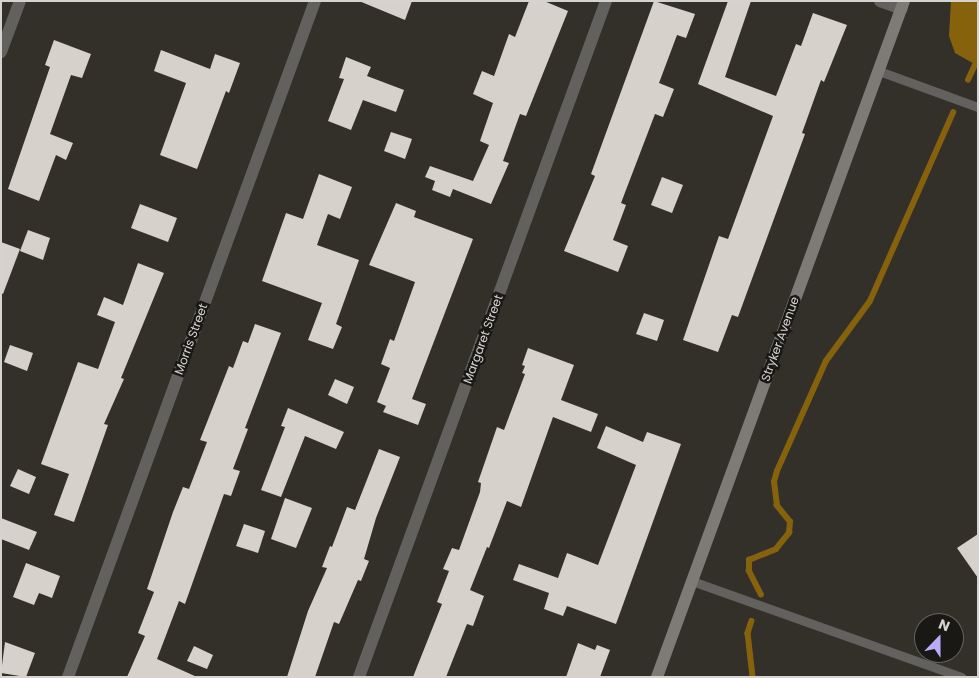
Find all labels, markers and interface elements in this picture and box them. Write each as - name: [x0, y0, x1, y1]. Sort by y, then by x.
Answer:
- street label: Margaret Street: [460, 292, 506, 386]
- street label: Stryker Avenue: [758, 295, 802, 383]
- street label: Morris Street: [171, 302, 211, 376]
- north arrow: [914, 613, 964, 663]
- text: N: [936, 614, 953, 636]

